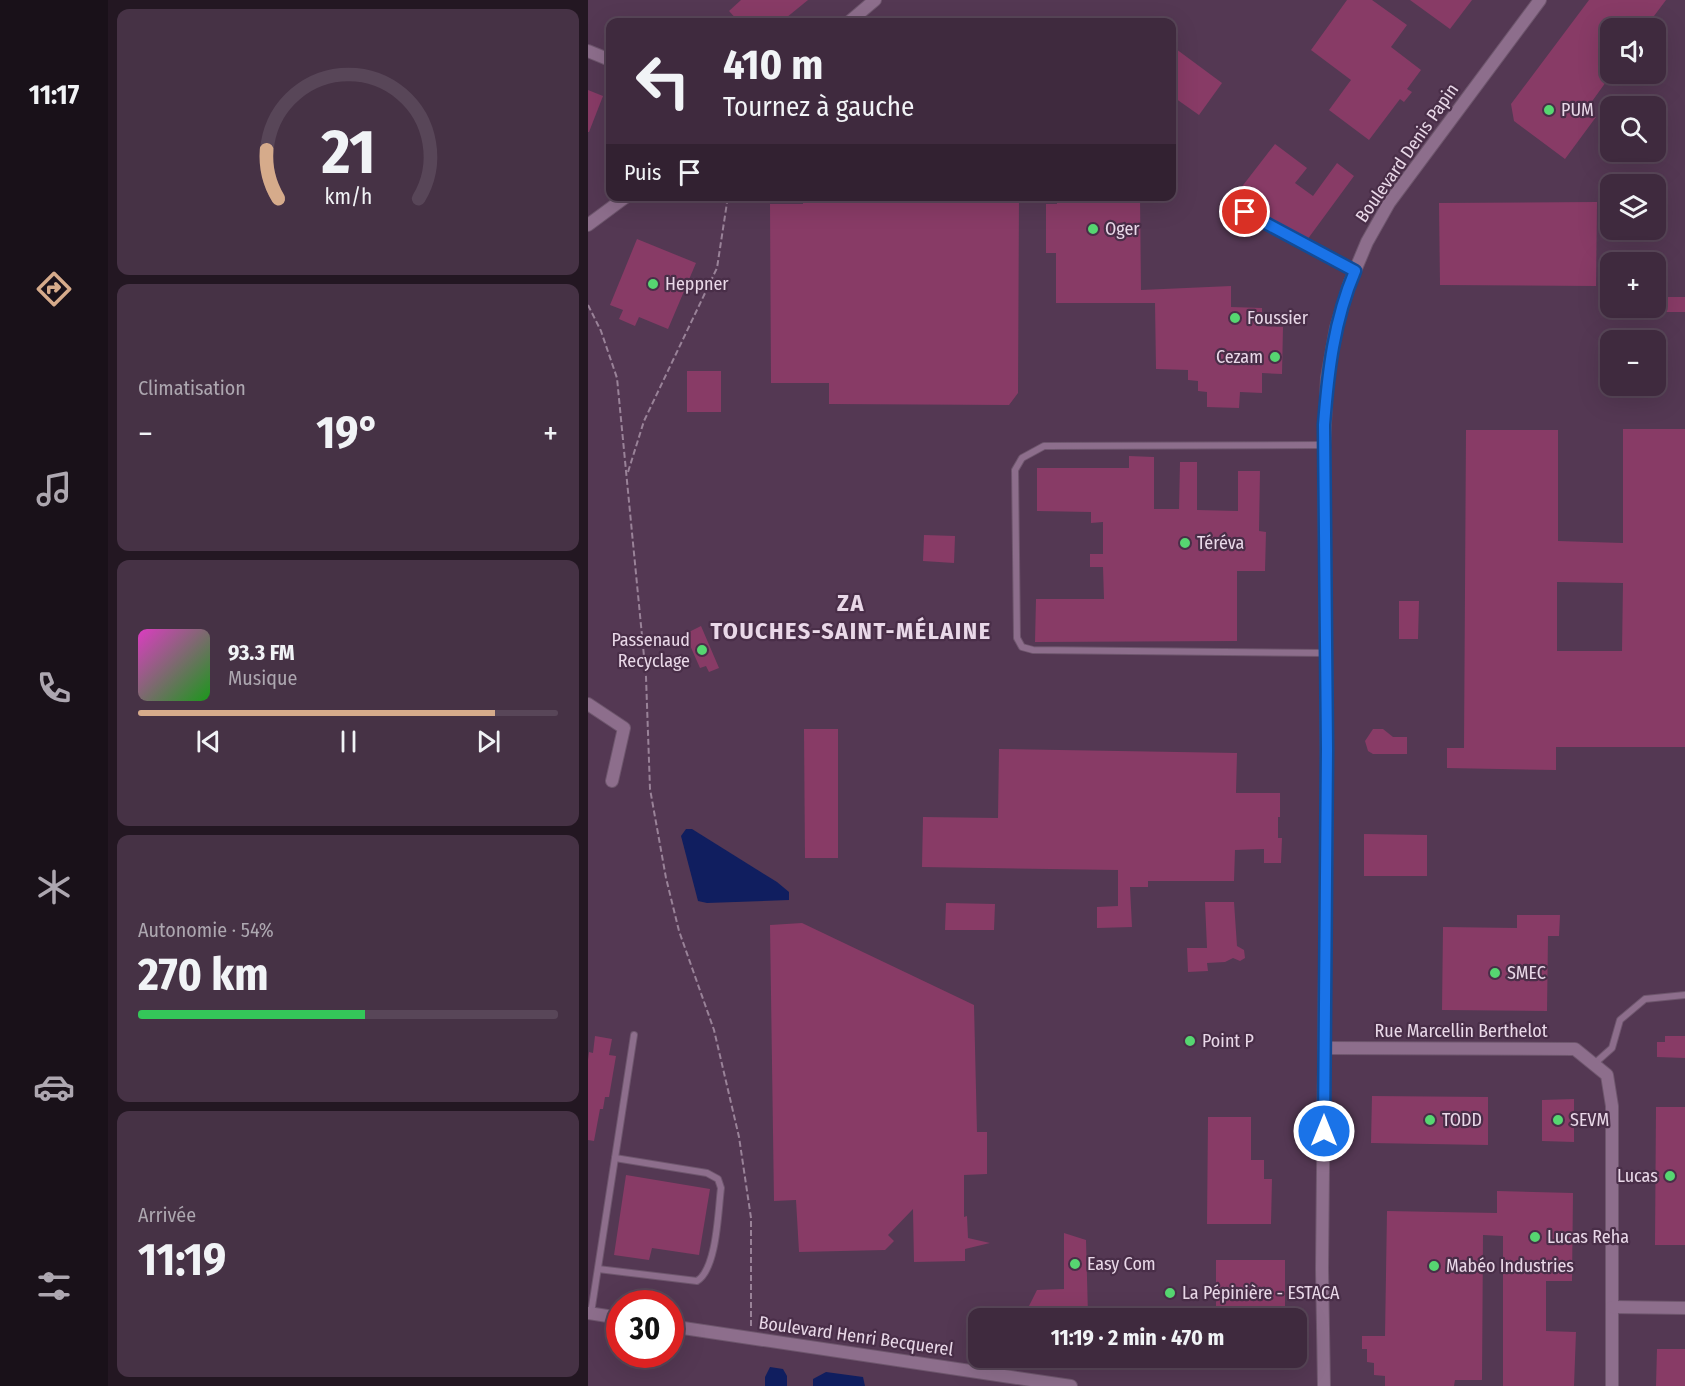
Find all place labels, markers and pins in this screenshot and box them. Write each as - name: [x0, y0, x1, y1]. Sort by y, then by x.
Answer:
- place label: PUM: [1561, 99, 1594, 121]
- marker: PUM: [1542, 103, 1556, 117]
- pin: [1219, 186, 1270, 237]
- place label: Oger: [1105, 218, 1140, 240]
- marker: Oger: [1086, 222, 1100, 236]
- place label: Heppner: [665, 273, 729, 295]
- marker: Heppner: [646, 277, 660, 291]
- place label: Foussier: [1247, 307, 1309, 329]
- marker: Foussier: [1228, 311, 1242, 325]
- place label: Cezam: [1216, 346, 1263, 368]
- marker: Cezam: [1268, 350, 1282, 364]
- place label: Téréva: [1197, 532, 1245, 554]
- marker: Téréva: [1178, 536, 1192, 550]
- place label: Passenaud Recyclage: [611, 629, 690, 672]
- marker: Passenaud Recyclage: [695, 643, 709, 657]
- place label: SMEC: [1507, 962, 1546, 984]
- marker: SMEC: [1488, 966, 1502, 980]
- place label: Point P: [1202, 1030, 1254, 1052]
- marker: Point P: [1183, 1034, 1197, 1048]
- place label: TODD: [1442, 1109, 1482, 1131]
- place label: SEVM: [1570, 1109, 1609, 1131]
- marker: TODD: [1423, 1113, 1437, 1127]
- marker: SEVM: [1551, 1113, 1565, 1127]
- place label: Lucas: [1617, 1165, 1658, 1187]
- marker: Lucas: [1663, 1169, 1677, 1183]
- place label: Lucas Reha: [1547, 1226, 1629, 1248]
- marker: Lucas Reha: [1528, 1230, 1542, 1244]
- place label: Easy Com: [1087, 1253, 1156, 1275]
- place label: Mabéo Industries: [1446, 1255, 1574, 1277]
- marker: Easy Com: [1068, 1257, 1082, 1271]
- marker: Mabéo Industries: [1427, 1259, 1441, 1273]
- place label: La Pépinière - ESTACA: [1182, 1282, 1340, 1304]
- marker: La Pépinière - ESTACA: [1163, 1286, 1177, 1300]

